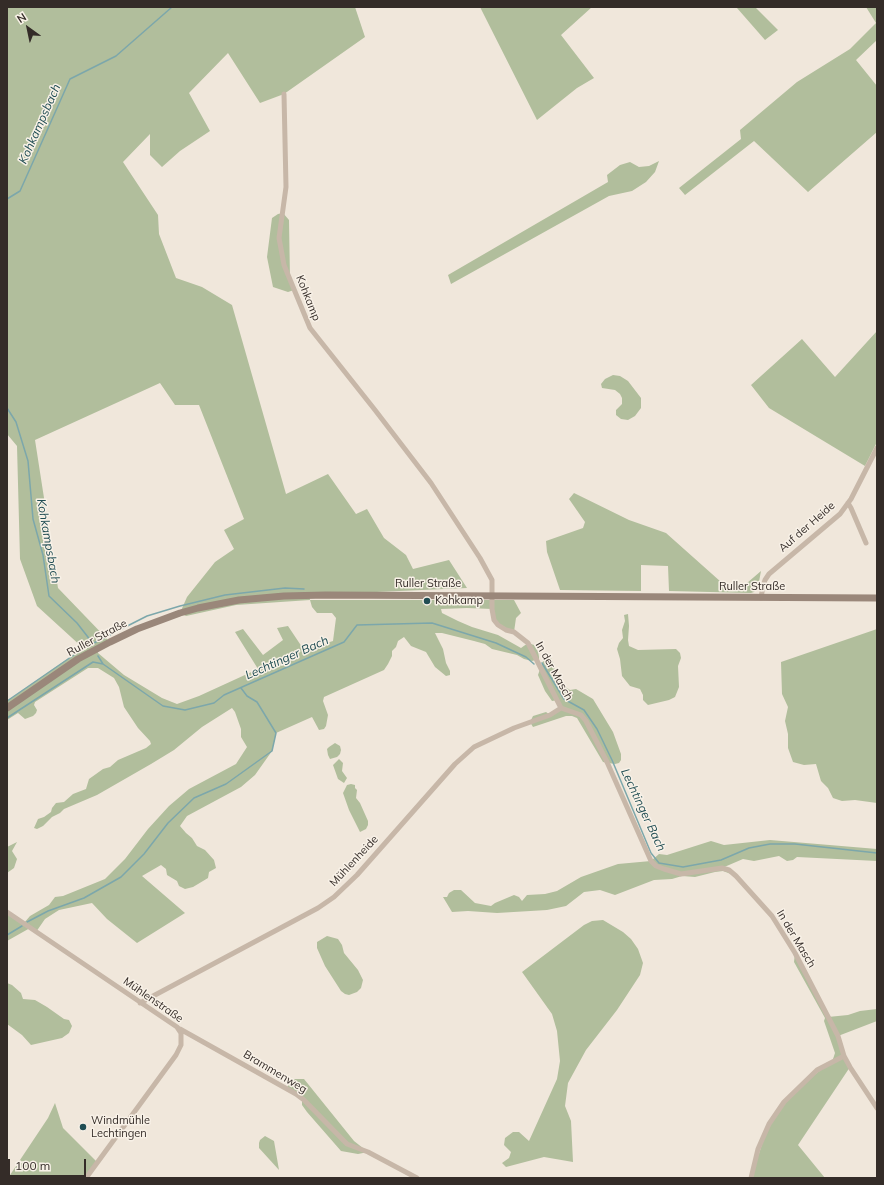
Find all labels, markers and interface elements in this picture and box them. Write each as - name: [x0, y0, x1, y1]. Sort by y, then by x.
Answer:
- north arrow: [8, 8, 48, 48]
- text: N: [14, 10, 29, 26]
- water label: Kohkampsbach: [16, 82, 64, 166]
- street label: Kohkamp: [293, 273, 323, 323]
- water label: Kohkampsbach: [33, 498, 63, 584]
- street label: Auf der Heide: [776, 499, 838, 555]
- street label: Ruller Straße: [395, 577, 461, 591]
- street label: Ruller Straße: [719, 580, 785, 594]
- place label: Kohkamp: [435, 594, 483, 608]
- marker: Kohkamp: [422, 596, 432, 606]
- street label: Ruller Straße: [65, 617, 129, 659]
- water label: Lechtinger Bach: [243, 633, 331, 683]
- street label: In der Masch: [532, 639, 576, 703]
- water label: Lechtinger Bach: [618, 766, 668, 854]
- street label: Mühlenheide: [327, 833, 381, 889]
- street label: In der Masch: [774, 908, 818, 970]
- street label: Mühlenstraße: [121, 975, 185, 1025]
- street label: Brammenweg: [241, 1048, 309, 1096]
- place label: Windmühle Lechtingen: [91, 1114, 150, 1140]
- marker: Windmühle Lechtingen: [78, 1122, 88, 1132]
- scale bar: [10, 1151, 88, 1177]
- text: 100 m: [15, 1158, 50, 1173]

